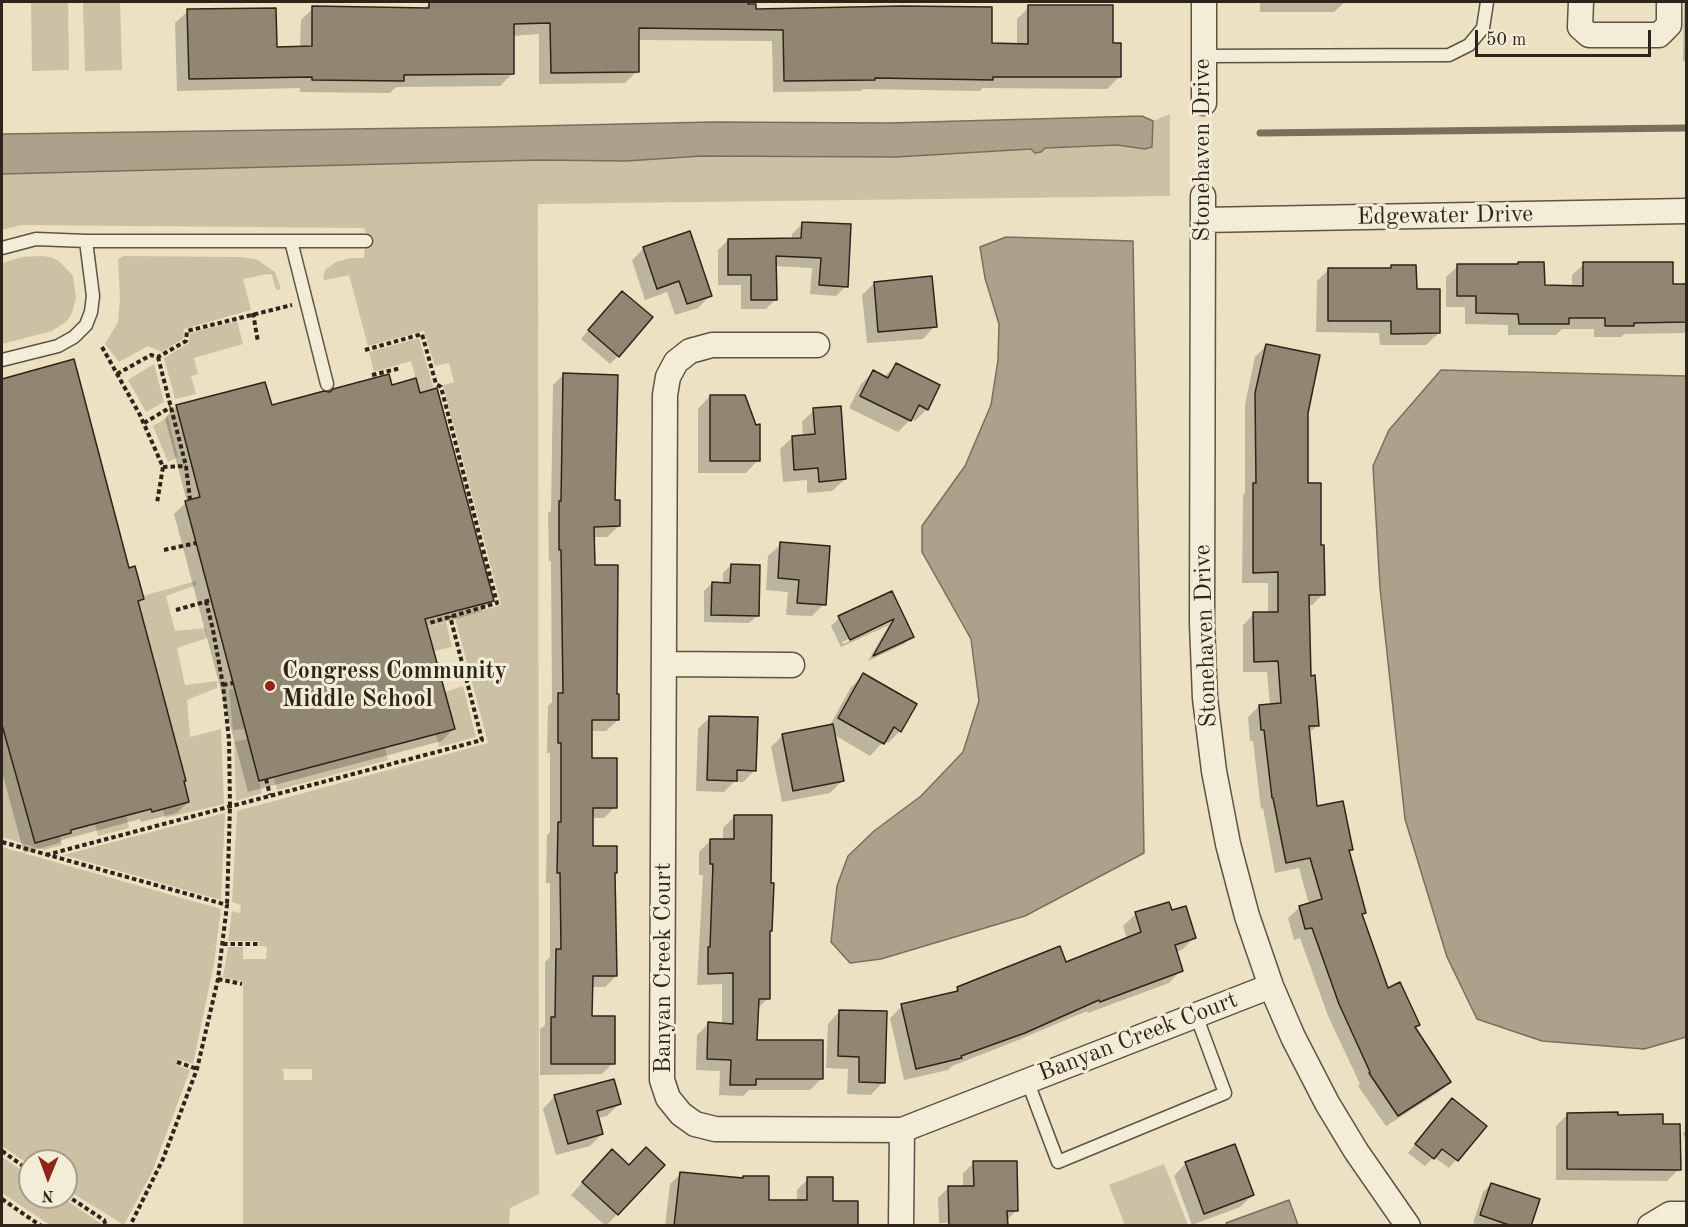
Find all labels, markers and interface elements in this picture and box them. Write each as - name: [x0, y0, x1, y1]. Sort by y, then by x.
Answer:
- scale bar: [1478, 18, 1654, 56]
- text: 50 m: [1486, 31, 1526, 49]
- street label: Stonehaven Drive: [1189, 58, 1217, 242]
- street label: Edgewater Drive: [1357, 200, 1533, 232]
- street label: Stonehaven Drive: [1188, 544, 1224, 728]
- place label: Congress Community Middle School: [282, 658, 507, 714]
- marker: Congress Community Middle School: [263, 679, 277, 693]
- street label: Banyan Creek Court: [650, 862, 678, 1074]
- street label: Banyan Creek Court: [1034, 986, 1242, 1088]
- north arrow: [18, 1149, 78, 1209]
- text: N: [41, 1187, 54, 1203]

